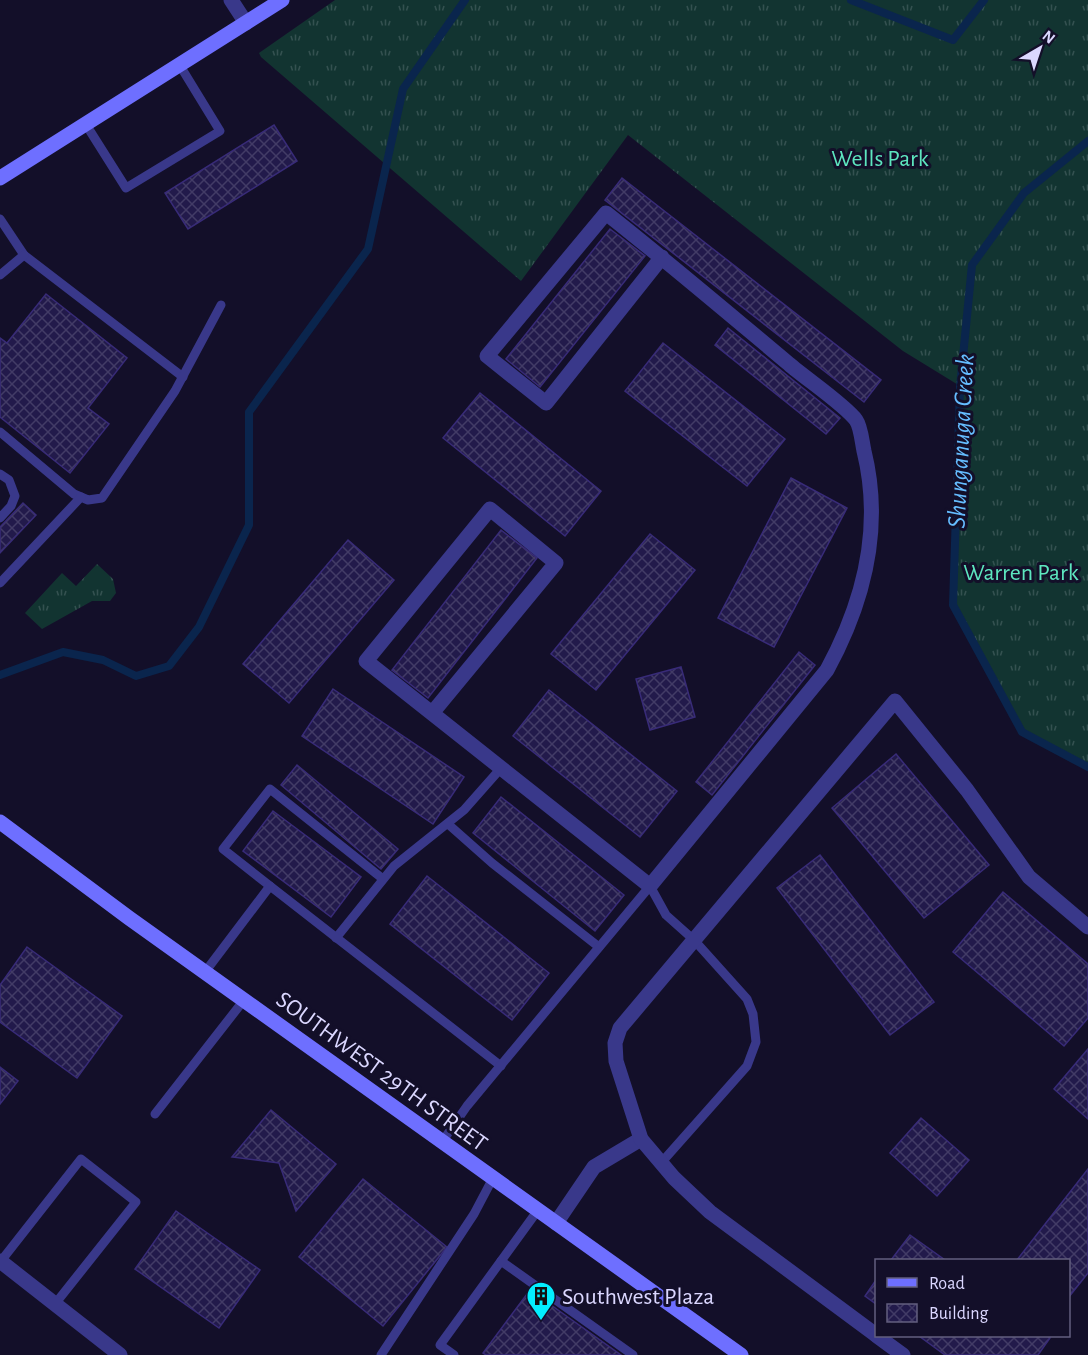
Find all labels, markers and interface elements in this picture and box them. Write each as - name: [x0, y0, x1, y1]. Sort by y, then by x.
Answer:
- north arrow: [1010, 18, 1070, 78]
- text: N: [1039, 27, 1058, 47]
- park label: Wells Park: [831, 147, 929, 171]
- water label: Shunganuga Creek: [943, 353, 979, 529]
- park label: Warren Park: [963, 561, 1079, 585]
- street label: SOUTHWEST 29TH STREET: [271, 987, 492, 1156]
- legend: [875, 1259, 1070, 1337]
- text: Road: [929, 1275, 965, 1293]
- building icon: Southwest Plaza: [525, 1280, 557, 1322]
- place label: Southwest Plaza: [562, 1285, 714, 1309]
- text: Building: [929, 1305, 989, 1323]

